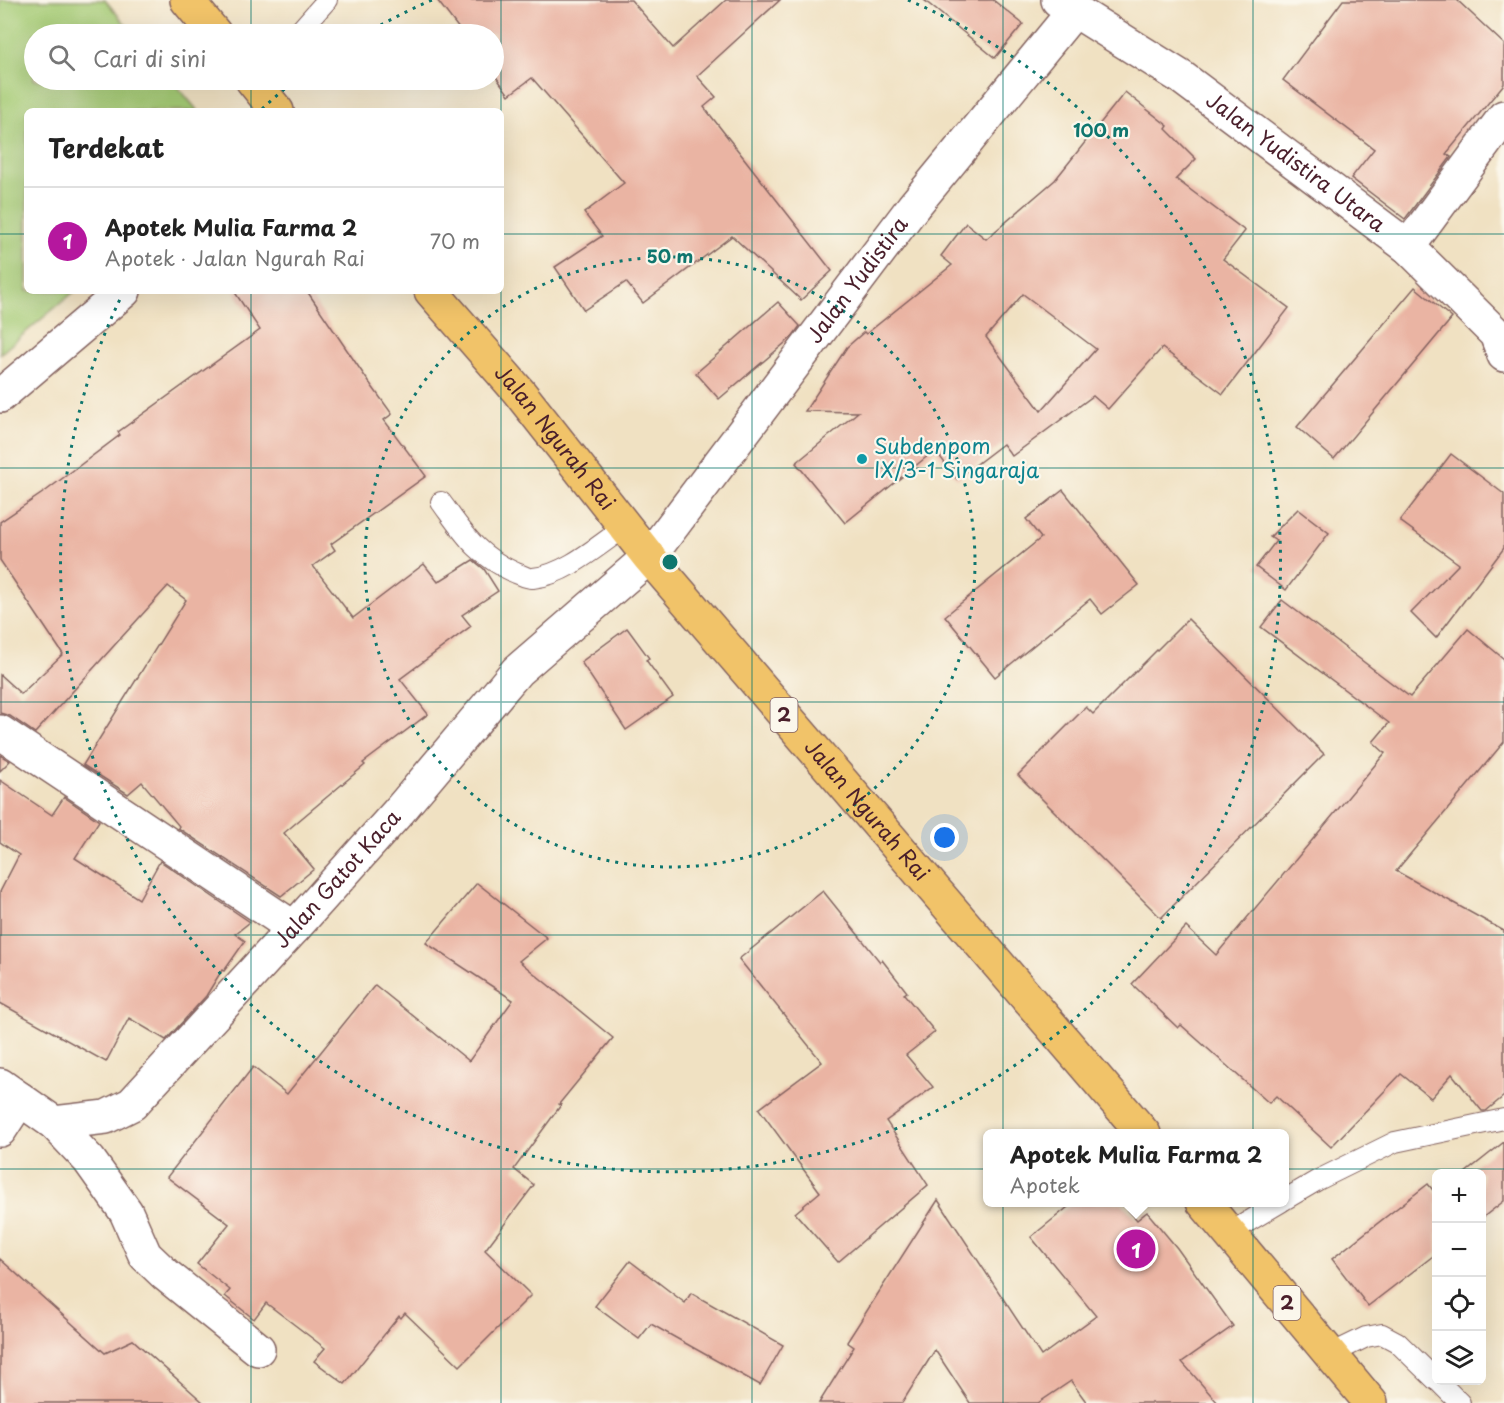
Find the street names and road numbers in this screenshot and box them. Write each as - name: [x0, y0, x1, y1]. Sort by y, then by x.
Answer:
- street label: Jalan Yudistira Utara: [1200, 83, 1393, 239]
- street label: Jalan Yudistira: [798, 208, 915, 349]
- street label: Jalan Ngurah Rai: [488, 357, 624, 516]
- road number: 2: [770, 698, 798, 732]
- street label: Jalan Ngurah Rai: [798, 731, 938, 887]
- street label: Jalan Gatot Kaca: [265, 801, 407, 955]
- road number: 2: [1274, 1286, 1300, 1320]

